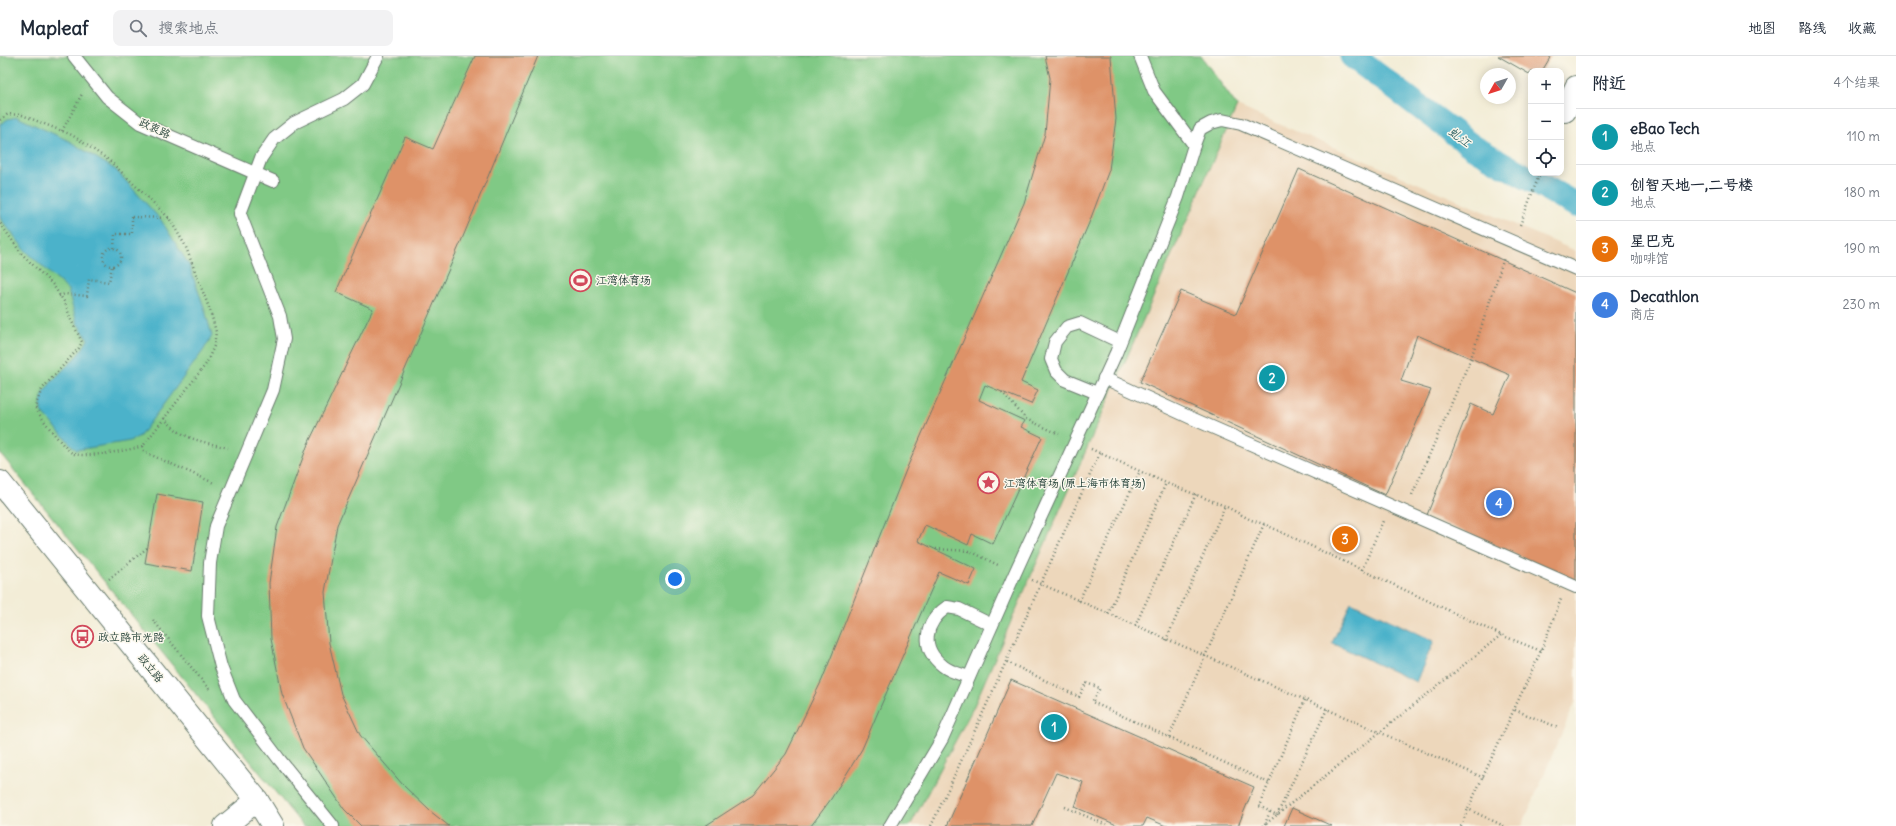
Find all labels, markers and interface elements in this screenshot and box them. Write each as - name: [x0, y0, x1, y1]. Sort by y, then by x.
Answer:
- search box: [113, 10, 393, 46]
- text: Mapleaf: [20, 16, 89, 40]
- icon: search: [127, 17, 149, 39]
- text: 搜索地点: [159, 18, 219, 37]
- text: 地图: [1748, 19, 1776, 37]
- text: 路线: [1798, 19, 1826, 37]
- text: 收藏: [1848, 19, 1876, 37]
- north arrow: [1480, 68, 1516, 104]
- map controls: [1528, 68, 1564, 176]
- button: +: [1528, 68, 1564, 104]
- text: 附近: [1592, 72, 1626, 94]
- text: 4个结果: [1833, 74, 1880, 91]
- button: −: [1528, 104, 1564, 140]
- street label: 政衷路: [137, 115, 173, 141]
- text: eBao Tech: [1630, 119, 1700, 138]
- water label: 虬江: [1446, 124, 1475, 151]
- text: 1: [1602, 128, 1608, 145]
- text: 110 m: [1847, 128, 1880, 145]
- text: 地点: [1630, 138, 1656, 155]
- button: locate: [1528, 140, 1564, 176]
- text: 创智天地一,二号楼: [1630, 175, 1753, 194]
- text: 2: [1601, 184, 1609, 201]
- text: 180 m: [1844, 184, 1880, 201]
- text: 地点: [1630, 194, 1656, 211]
- text: 星巴克: [1630, 231, 1675, 250]
- text: 3: [1601, 240, 1609, 257]
- text: 190 m: [1844, 240, 1880, 257]
- text: 咖啡馆: [1630, 250, 1669, 267]
- sports icon: 江湾体育场: [567, 267, 593, 293]
- place label: 江湾体育场: [596, 273, 651, 287]
- text: Decathlon: [1630, 287, 1699, 306]
- text: 4: [1601, 296, 1609, 313]
- text: 230 m: [1842, 296, 1880, 313]
- text: 商店: [1630, 306, 1656, 323]
- pin: 2: [1259, 363, 1285, 393]
- place icon: 江湾体育场 (原上海市体育场): [976, 470, 1002, 496]
- place label: 江湾体育场 (原上海市体育场): [1004, 476, 1145, 490]
- pin: 4: [1486, 488, 1512, 518]
- pin: 3: [1332, 524, 1358, 554]
- your location: [665, 569, 685, 589]
- bus stop icon: 政立路市光路: [69, 624, 95, 650]
- place label: 政立路市光路: [98, 630, 164, 644]
- street label: 政立路: [135, 651, 167, 685]
- pin: 1: [1041, 712, 1067, 742]

